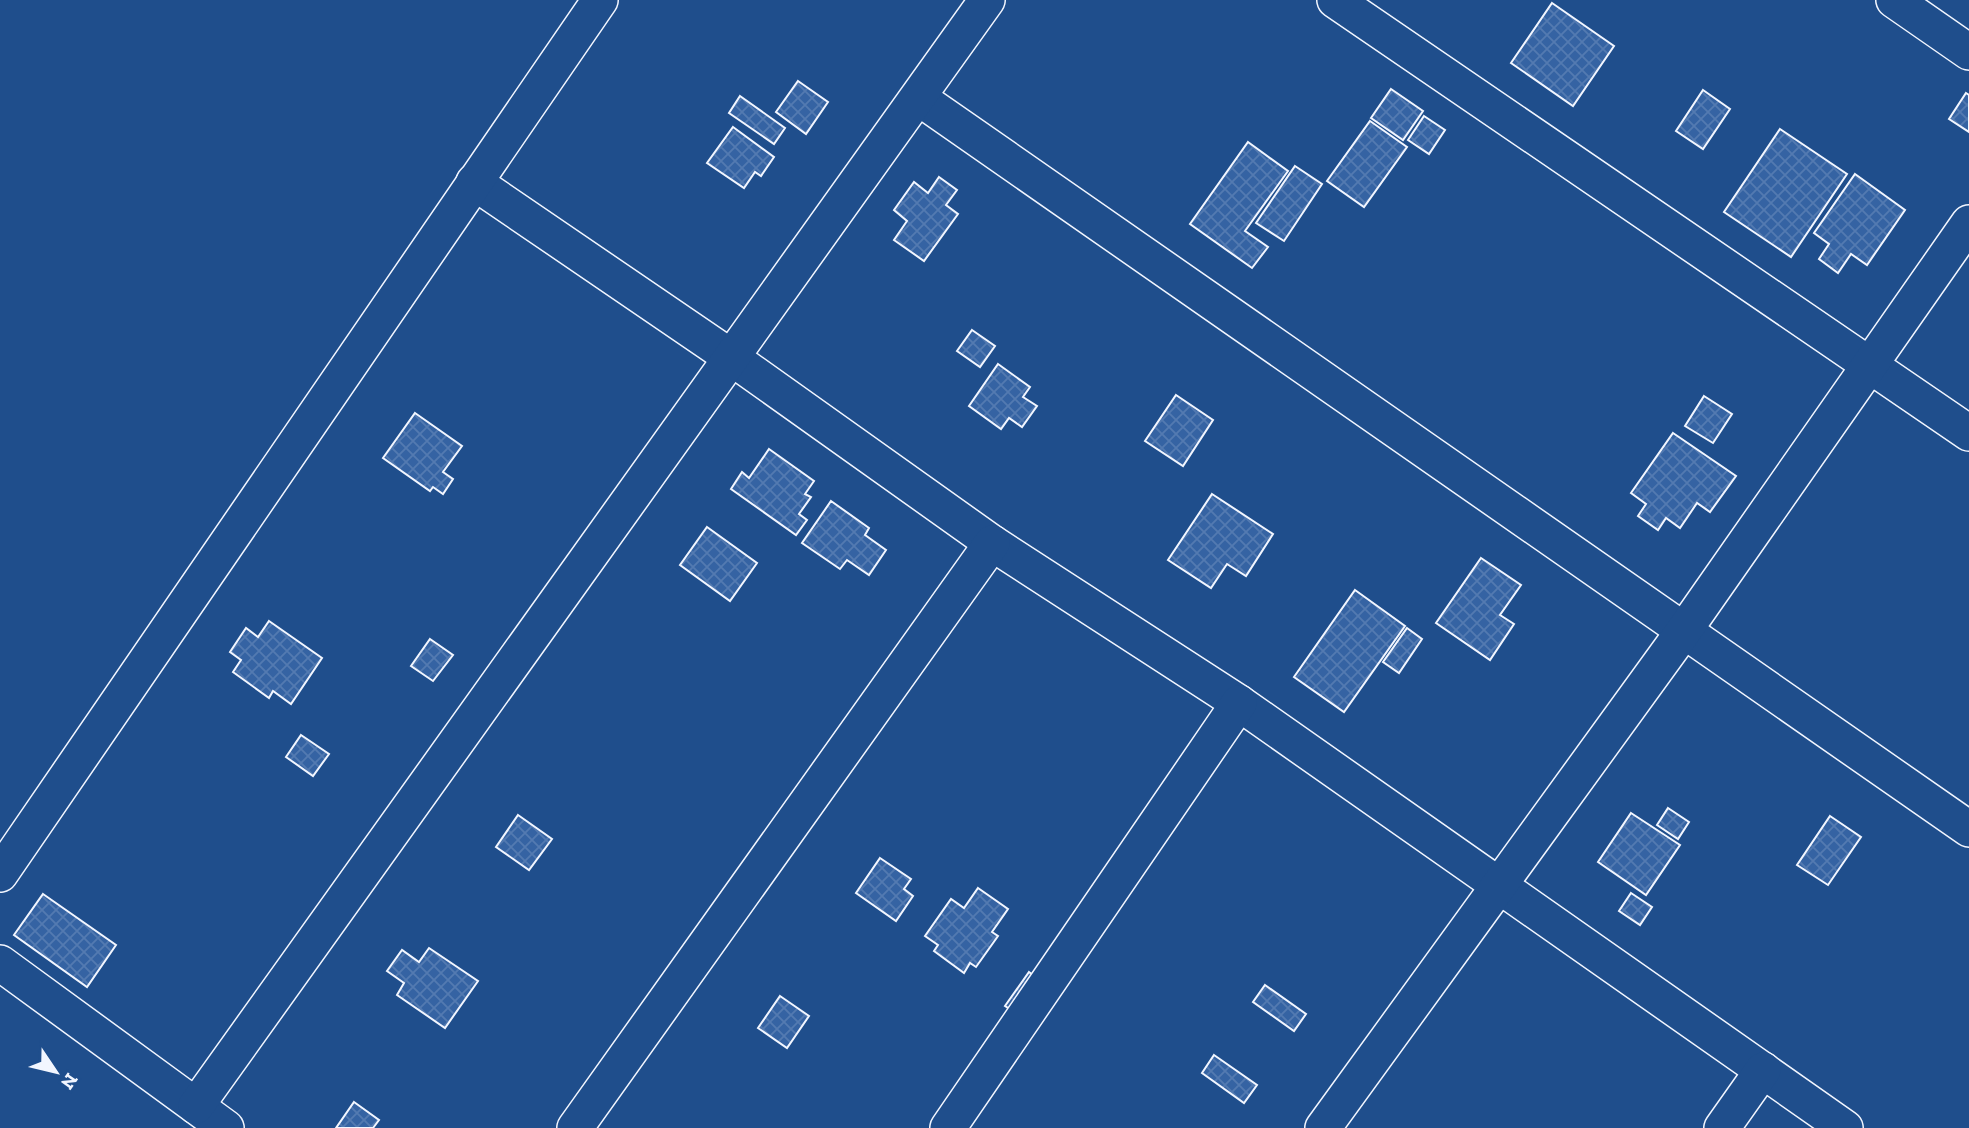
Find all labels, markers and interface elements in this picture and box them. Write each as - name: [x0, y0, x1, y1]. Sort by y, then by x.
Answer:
- north arrow: [21, 1037, 91, 1107]
- text: N: [56, 1069, 83, 1094]

